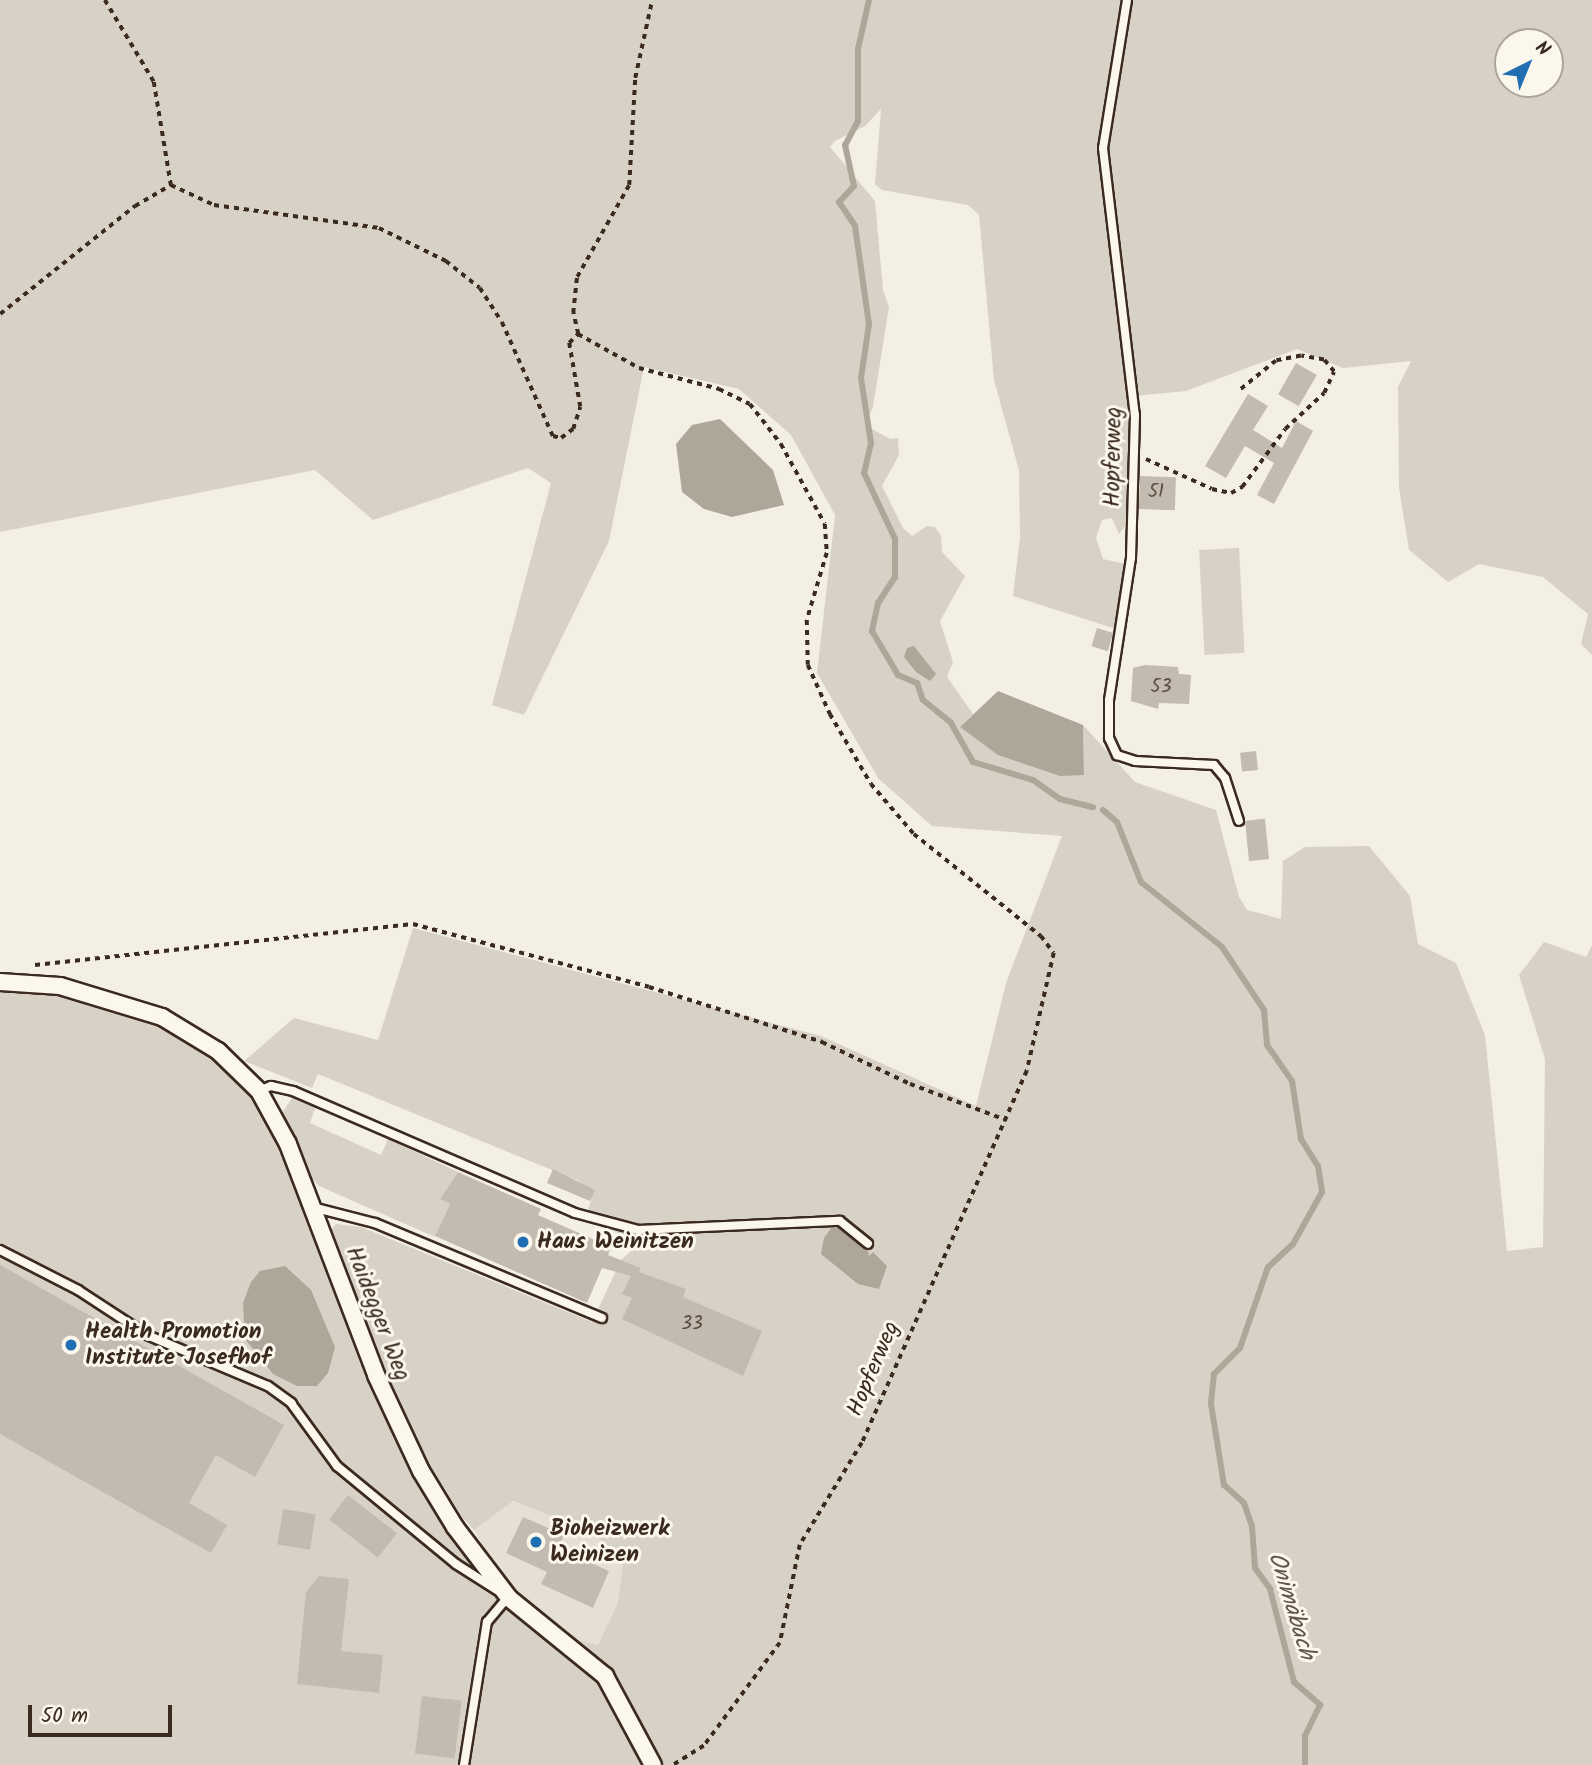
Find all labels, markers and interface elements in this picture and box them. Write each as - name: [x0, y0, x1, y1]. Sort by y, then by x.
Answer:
- north arrow: [1494, 28, 1564, 98]
- text: N: [1527, 34, 1557, 64]
- street label: Hopferweg: [1099, 407, 1129, 507]
- house number: 51: [1148, 482, 1164, 504]
- house number: 53: [1150, 677, 1172, 699]
- place label: Haus Weinitzen: [537, 1228, 694, 1256]
- marker: Haus Weinitzen: [515, 1234, 531, 1250]
- street label: Haidegger Weg: [339, 1243, 415, 1385]
- house number: 33: [681, 1314, 703, 1336]
- street label: Hopferweg: [842, 1317, 906, 1421]
- place label: Health Promotion Institute Josefhof: [85, 1318, 271, 1372]
- marker: Health Promotion Institute Josefhof: [63, 1337, 79, 1353]
- place label: Bioheizwerk Weinizen: [550, 1515, 669, 1569]
- marker: Bioheizwerk Weinizen: [528, 1534, 544, 1550]
- water label: Onimäbach: [1261, 1549, 1321, 1663]
- scale bar: [32, 1692, 175, 1736]
- text: 50 m: [41, 1700, 88, 1733]

